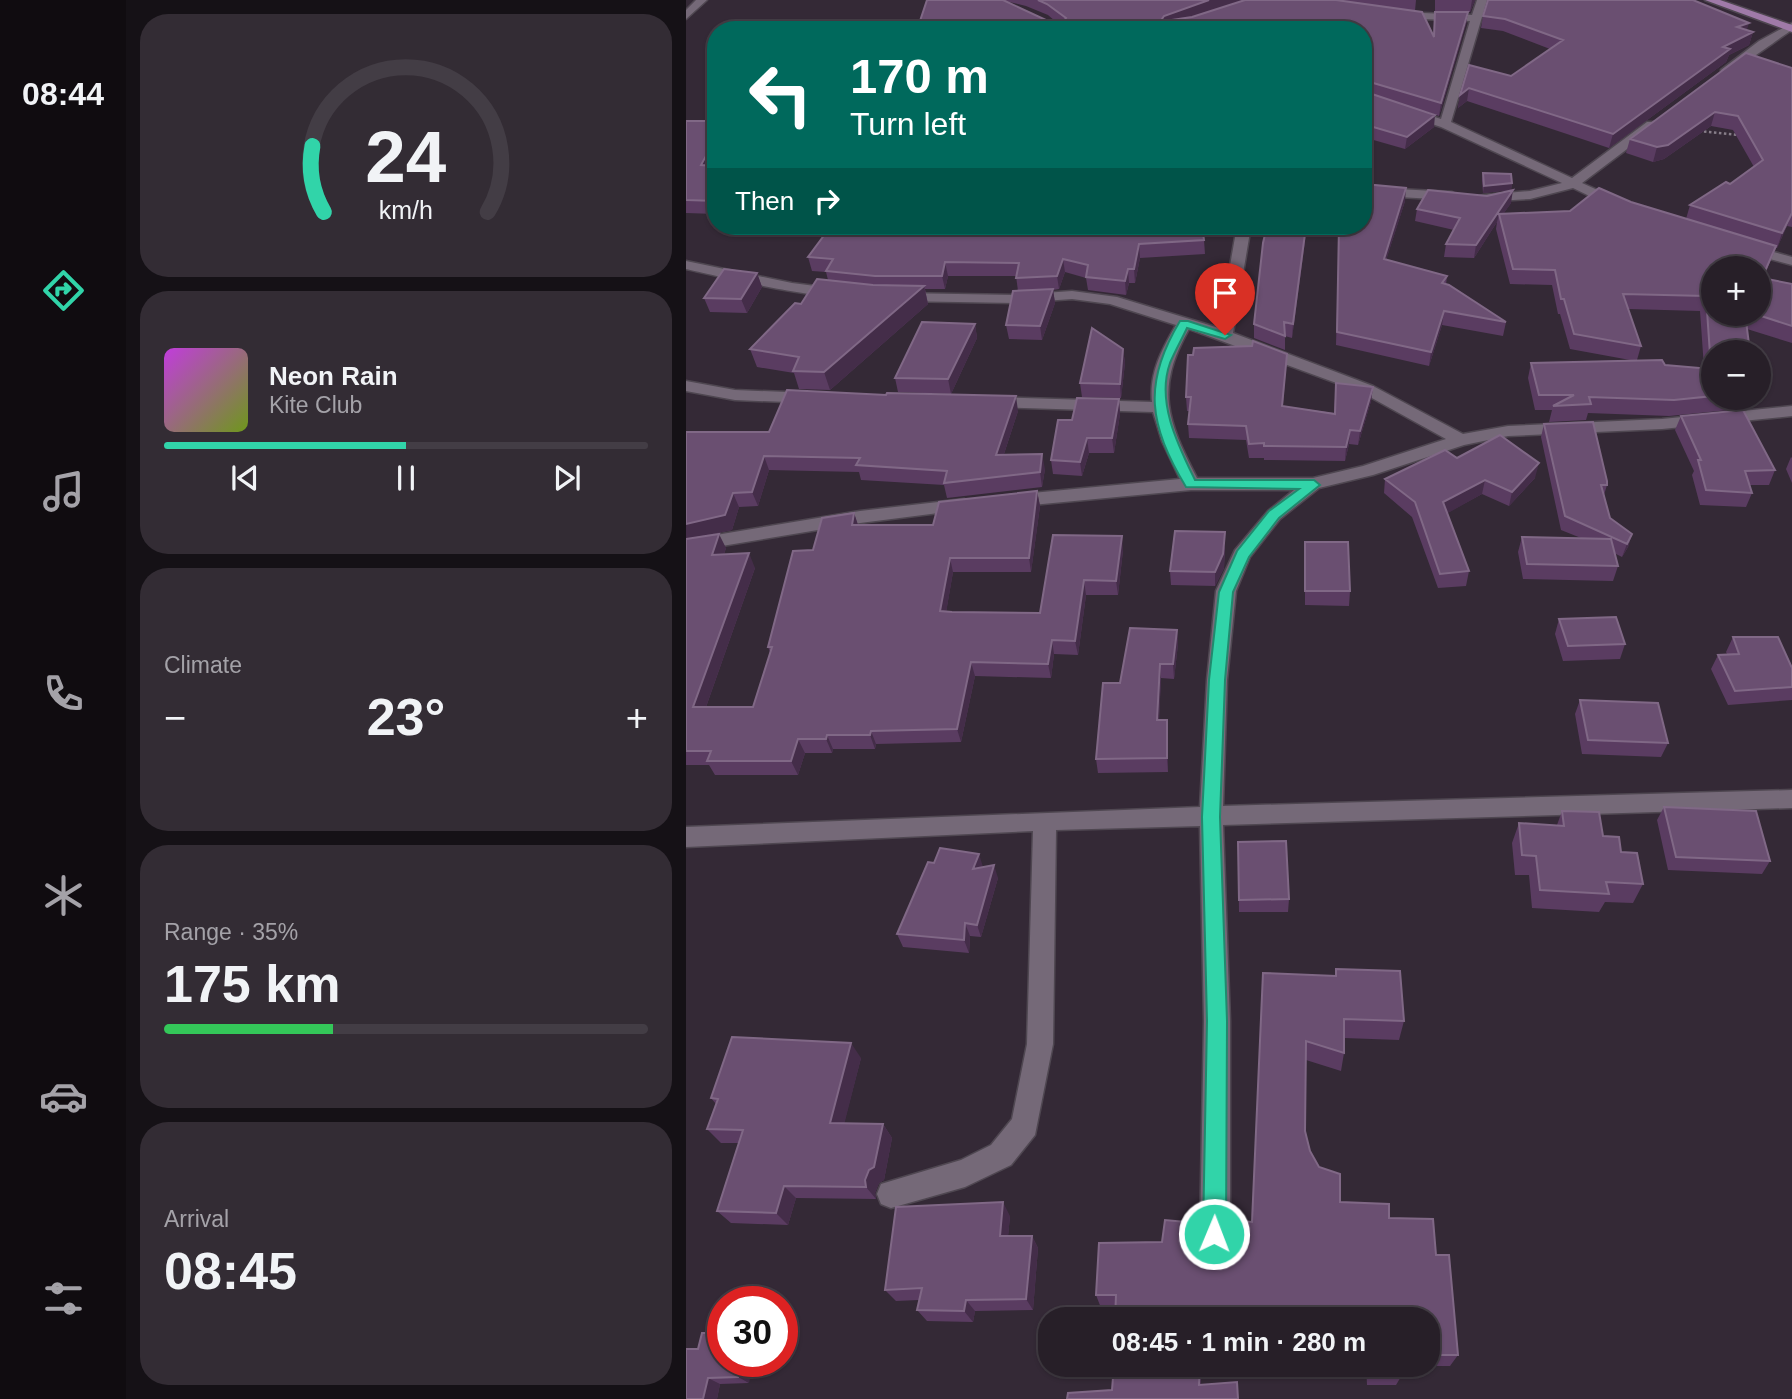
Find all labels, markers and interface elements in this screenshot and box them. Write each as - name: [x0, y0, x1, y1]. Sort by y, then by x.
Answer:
- icon: left: [735, 49, 826, 140]
- text: 170 m: [850, 49, 989, 103]
- text: 08:44: [22, 76, 104, 112]
- text: Turn left: [850, 106, 966, 142]
- text: 24: [366, 116, 447, 197]
- icon: right: [808, 182, 846, 220]
- text: Then: [735, 186, 794, 216]
- text: km/h: [379, 195, 433, 223]
- map controls: [1701, 256, 1771, 410]
- button: +: [1701, 256, 1771, 326]
- pin: [1195, 263, 1255, 335]
- icon: directions: [39, 266, 88, 315]
- icon: arrive: [1206, 274, 1244, 312]
- button: −: [1701, 340, 1771, 410]
- text: Neon Rain: [269, 361, 398, 391]
- text: Kite Club: [269, 392, 362, 418]
- icon: previous: [226, 459, 264, 497]
- icon: pause: [387, 459, 425, 497]
- icon: next: [548, 459, 586, 497]
- icon: music: [39, 467, 88, 516]
- text: Climate: [164, 652, 242, 678]
- icon: phone: [39, 669, 88, 718]
- text: 23°: [367, 688, 445, 746]
- text: −: [164, 697, 186, 739]
- text: +: [626, 697, 648, 739]
- icon: climate: [39, 871, 88, 920]
- text: Range · 35%: [164, 919, 298, 945]
- text: 175 km: [164, 955, 340, 1013]
- icon: car: [39, 1072, 88, 1121]
- position arrow: [1177, 1197, 1251, 1271]
- text: Arrival: [164, 1206, 229, 1232]
- text: 08:45: [164, 1242, 297, 1300]
- icon: filters: [39, 1274, 88, 1323]
- speed limit sign: 30: [707, 1286, 798, 1377]
- text: 08:45 · 1 min · 280 m: [1112, 1327, 1366, 1357]

